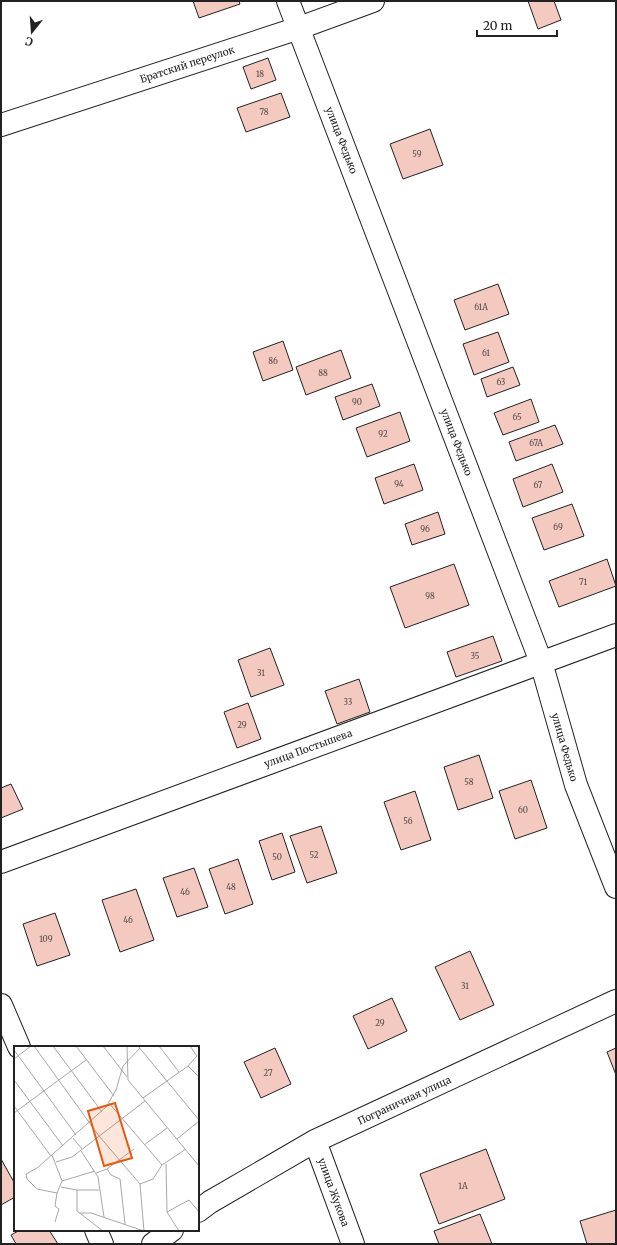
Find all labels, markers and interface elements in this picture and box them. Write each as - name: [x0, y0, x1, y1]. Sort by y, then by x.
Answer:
- north arrow: [12, 12, 52, 52]
- scale bar: [477, 12, 557, 38]
- text: 20 m: [483, 18, 512, 33]
- text: С: [24, 34, 35, 49]
- street label: Братский переулок: [138, 43, 237, 86]
- house number: 18: [256, 69, 264, 79]
- street label: улица Федько: [323, 105, 360, 176]
- house number: 78: [259, 107, 269, 117]
- house number: 59: [412, 149, 422, 159]
- house number: 61А: [474, 302, 488, 312]
- house number: 61: [482, 348, 490, 358]
- house number: 86: [268, 356, 278, 366]
- house number: 88: [318, 368, 328, 378]
- house number: 63: [497, 377, 506, 387]
- house number: 90: [352, 397, 362, 407]
- street label: улица Федько: [438, 407, 475, 478]
- house number: 65: [512, 412, 522, 422]
- house number: 92: [378, 429, 388, 439]
- house number: 67А: [529, 438, 543, 448]
- house number: 94: [394, 479, 404, 489]
- house number: 67: [534, 480, 543, 490]
- house number: 69: [553, 522, 563, 532]
- house number: 96: [420, 524, 430, 534]
- house number: 71: [579, 577, 587, 587]
- house number: 98: [425, 591, 435, 601]
- house number: 35: [471, 651, 480, 661]
- house number: 31: [257, 668, 265, 678]
- house number: 33: [344, 697, 353, 707]
- street label: улица Федько: [549, 711, 581, 783]
- house number: 29: [237, 720, 247, 730]
- street label: улица Постышева: [262, 726, 355, 770]
- house number: 58: [464, 777, 474, 787]
- house number: 60: [518, 805, 528, 815]
- house number: 56: [403, 816, 413, 826]
- house number: 52: [309, 850, 319, 860]
- house number: 50: [272, 852, 282, 862]
- house number: 48: [226, 882, 236, 892]
- house number: 46: [180, 887, 190, 897]
- house number: 46: [123, 915, 133, 925]
- house number: 109: [39, 934, 53, 944]
- house number: 31: [461, 981, 469, 991]
- house number: 29: [375, 1018, 385, 1028]
- inset map: [14, 1046, 199, 1231]
- house number: 27: [263, 1068, 273, 1078]
- street label: Пограничная улица: [355, 1073, 454, 1128]
- street label: улица Жукова: [315, 1156, 352, 1229]
- house number: 1А: [458, 1181, 468, 1191]

